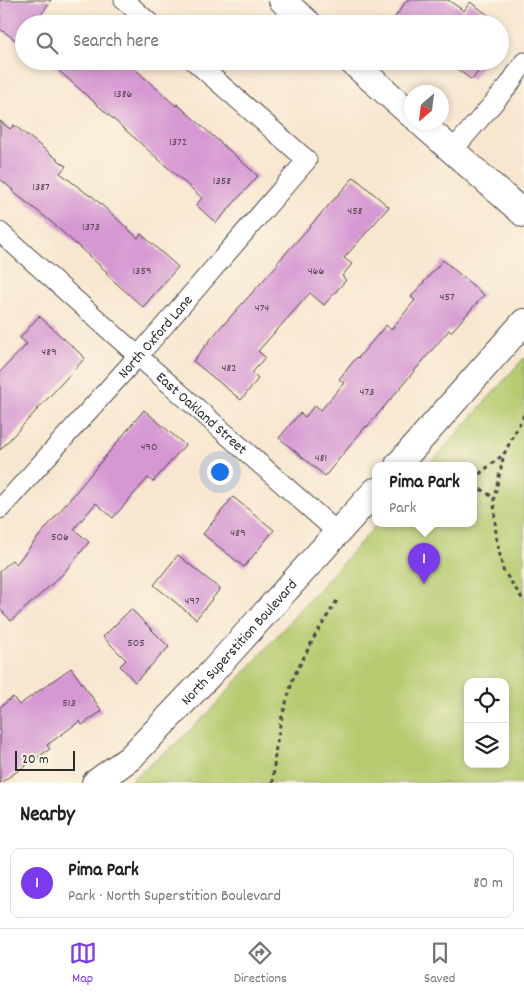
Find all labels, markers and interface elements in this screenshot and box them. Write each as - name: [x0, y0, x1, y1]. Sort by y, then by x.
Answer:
- search box: [15, 15, 509, 70]
- icon: search: [33, 29, 61, 57]
- text: Search here: [73, 29, 159, 56]
- north arrow: [404, 85, 449, 130]
- house number: 1386: [114, 86, 132, 103]
- house number: 1372: [169, 134, 187, 151]
- house number: 1358: [213, 173, 231, 190]
- house number: 1387: [32, 179, 50, 196]
- house number: 458: [347, 203, 363, 220]
- house number: 1373: [82, 219, 100, 236]
- house number: 1359: [132, 263, 152, 280]
- house number: 466: [308, 263, 324, 280]
- house number: 457: [439, 289, 455, 306]
- street label: North Oxford Lane: [114, 291, 199, 384]
- house number: 474: [255, 300, 269, 317]
- house number: 489: [41, 344, 57, 361]
- house number: 482: [221, 360, 237, 377]
- street label: East Oakland Street: [150, 368, 252, 461]
- house number: 473: [360, 384, 374, 401]
- house number: 490: [140, 439, 158, 456]
- house number: 481: [315, 450, 327, 467]
- your location: [207, 459, 233, 485]
- popup: [372, 462, 477, 527]
- text: Pima Park: [389, 470, 460, 497]
- text: Park: [389, 497, 416, 520]
- house number: 489: [230, 525, 246, 542]
- house number: 506: [51, 529, 69, 546]
- pin: 1: [408, 543, 440, 584]
- street label: North Superstition Boulevard: [177, 575, 303, 711]
- house number: 497: [184, 593, 200, 610]
- house number: 505: [127, 635, 145, 652]
- map controls: [464, 678, 509, 768]
- button: locate: [464, 678, 509, 723]
- house number: 513: [62, 695, 76, 712]
- button: layers: [464, 723, 509, 768]
- scale bar: [15, 748, 75, 771]
- text: 20 m: [22, 750, 49, 770]
- text: Nearby: [20, 801, 75, 831]
- text: Pima Park: [68, 858, 139, 885]
- text: 1: [35, 872, 39, 895]
- text: 80 m: [473, 872, 503, 895]
- text: Park · North Superstition Boulevard: [68, 885, 281, 908]
- tab: Map: [69, 939, 97, 989]
- tab: Directions: [234, 939, 287, 989]
- tab: Saved: [424, 939, 455, 989]

